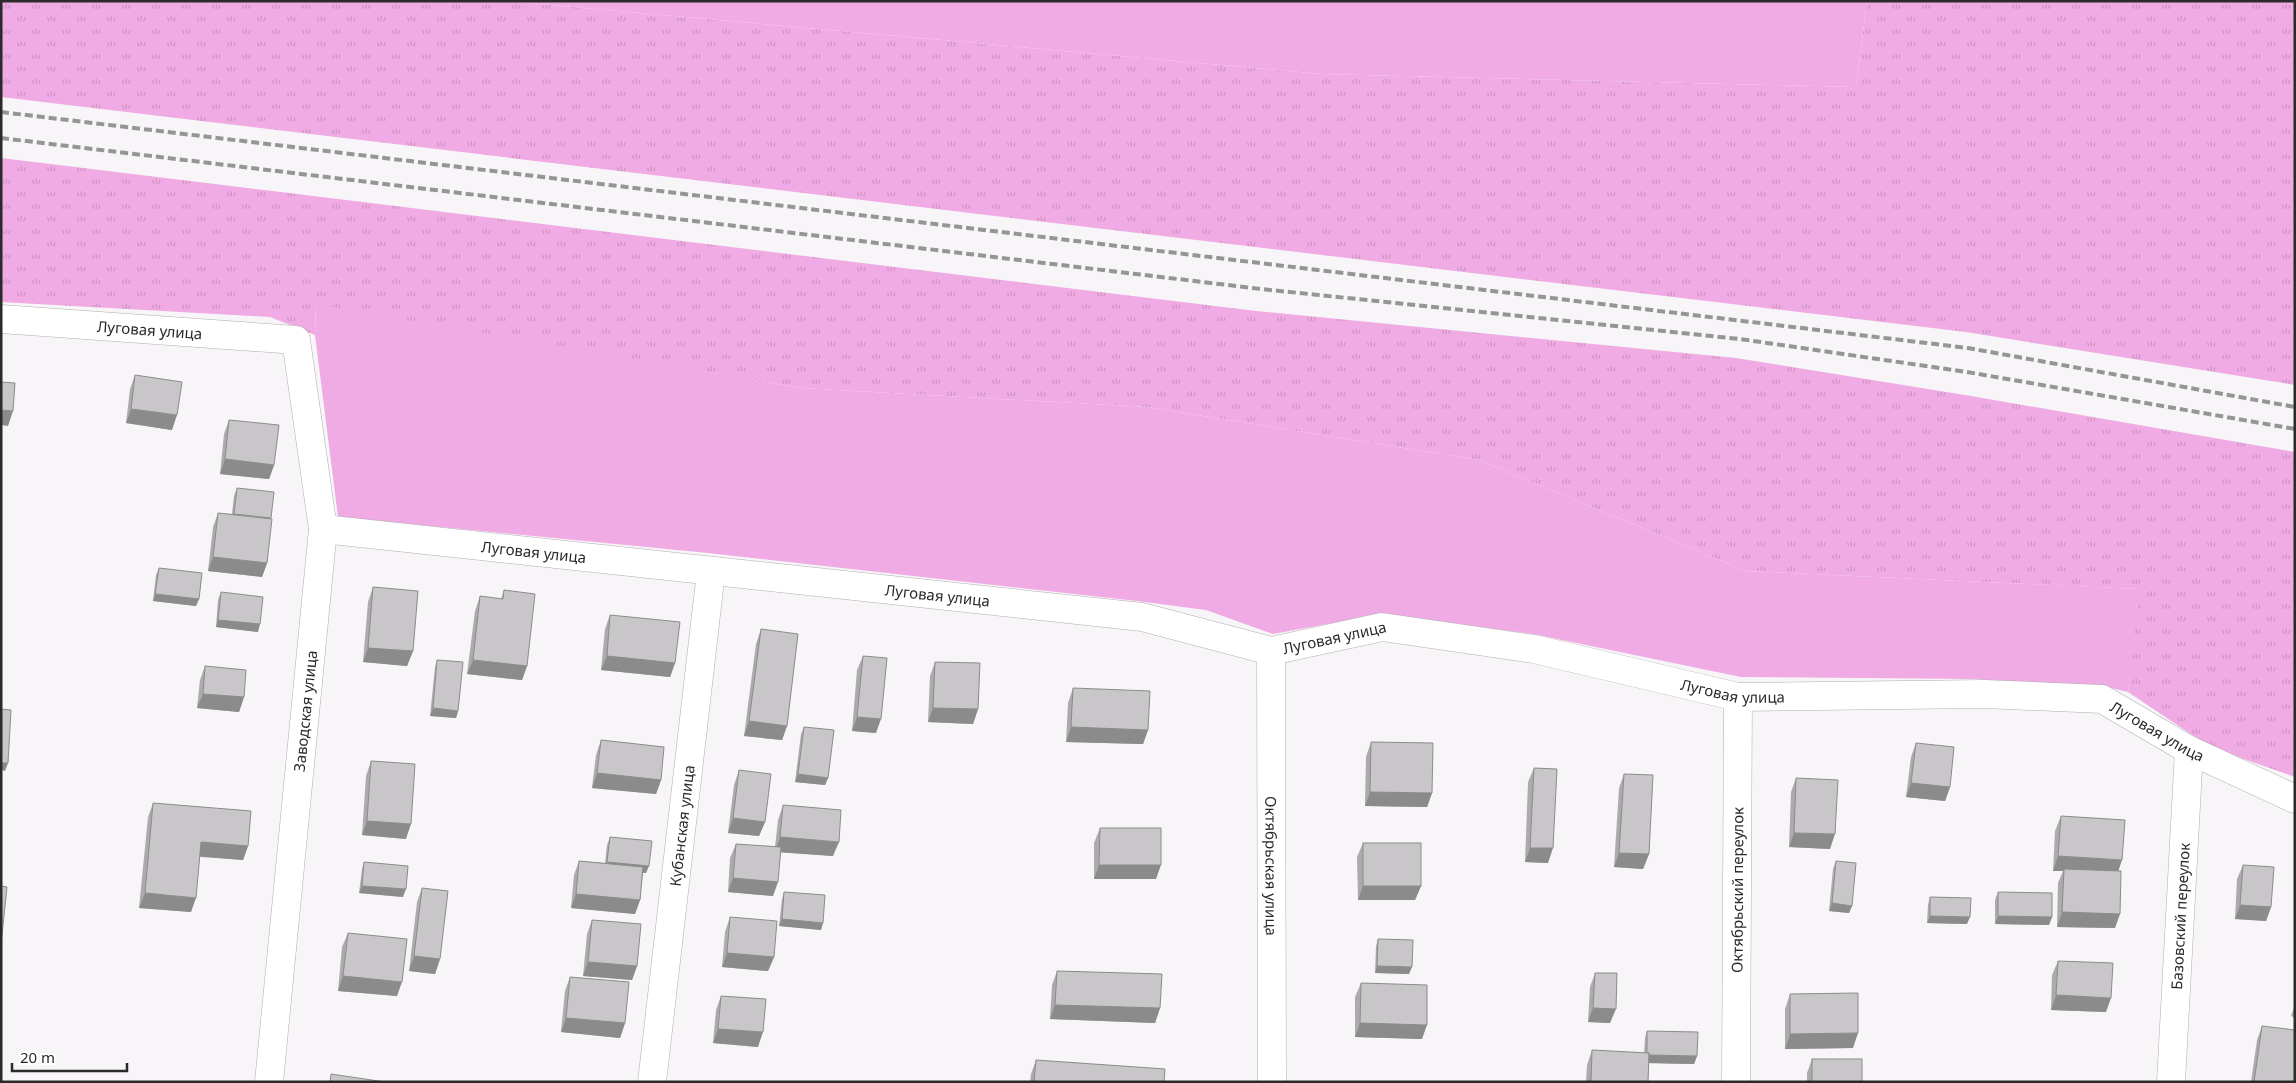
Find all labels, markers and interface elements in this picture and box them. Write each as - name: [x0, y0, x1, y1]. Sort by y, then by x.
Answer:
- street label: Луговая улица: [96, 316, 203, 343]
- street label: Луговая улица: [480, 536, 587, 567]
- street label: Луговая улица: [884, 579, 991, 611]
- street label: Луговая улица: [1281, 616, 1388, 658]
- street label: Заводская улица: [289, 649, 321, 773]
- street label: Луговая улица: [1679, 674, 1785, 707]
- street label: Луговая улица: [2107, 696, 2208, 766]
- street label: Кубанская улица: [665, 764, 699, 887]
- street label: Октябрьская улица: [1261, 796, 1282, 936]
- street label: Октябрьский переулок: [1727, 807, 1747, 973]
- street label: Базовский переулок: [2166, 842, 2194, 990]
- scale bar: [12, 1040, 128, 1072]
- text: 20 m: [20, 1047, 55, 1067]

